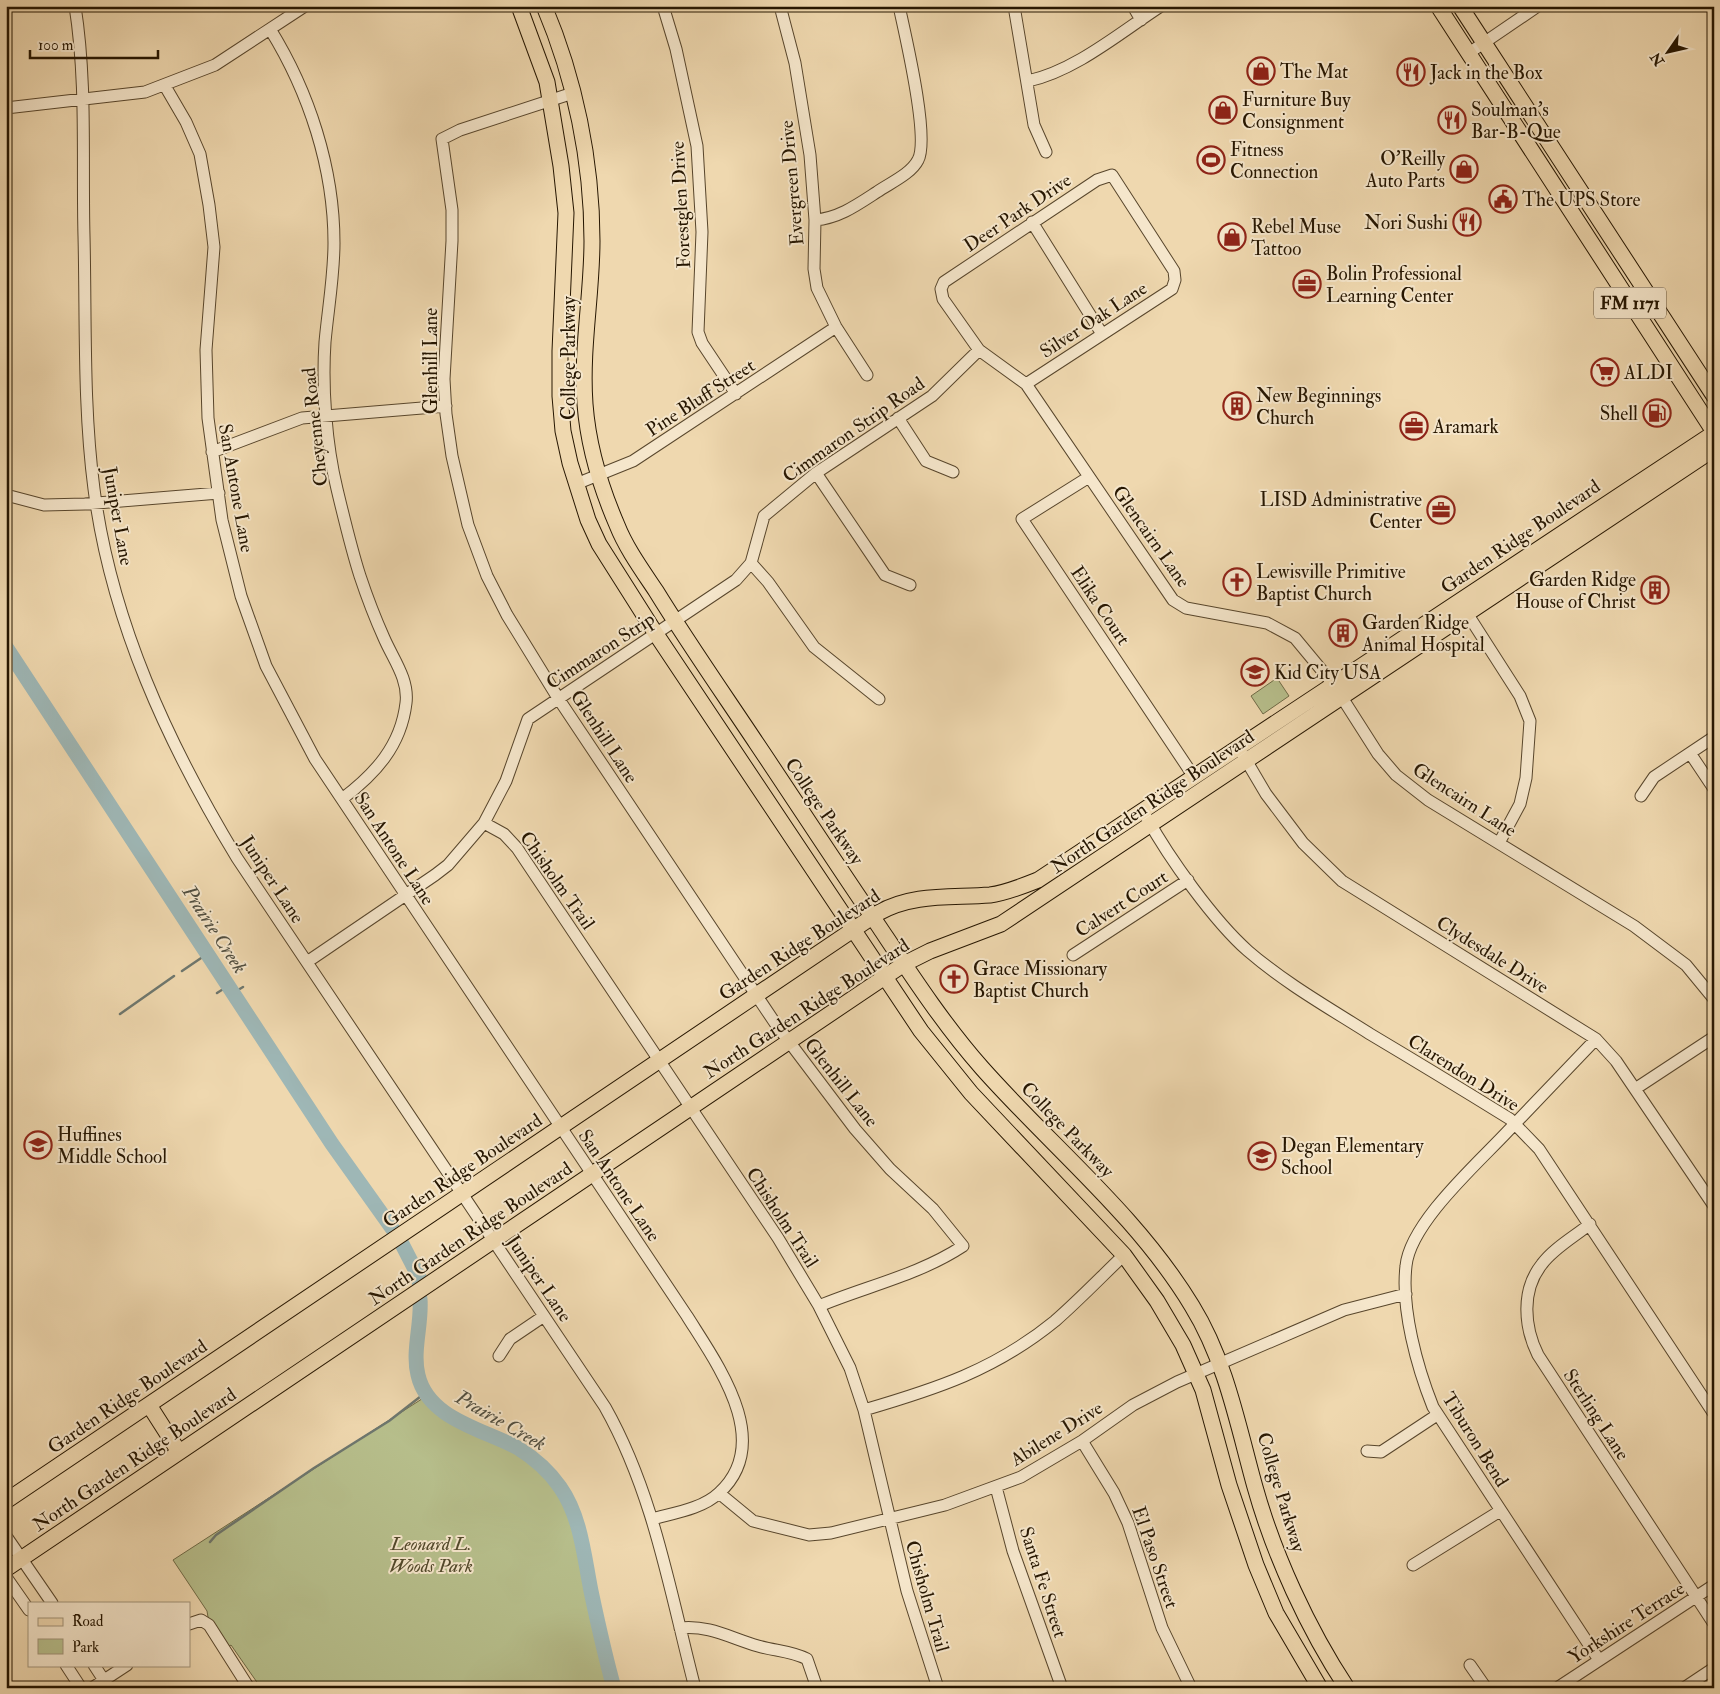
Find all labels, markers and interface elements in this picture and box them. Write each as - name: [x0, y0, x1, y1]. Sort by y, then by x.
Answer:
- scale bar: [30, 28, 158, 60]
- north arrow: [1642, 28, 1692, 78]
- text: 100 m: [38, 36, 74, 55]
- text: N: [1647, 49, 1669, 70]
- shop icon: The Mat: [1246, 56, 1276, 86]
- restaurant icon: Jack in the Box: [1396, 57, 1426, 87]
- place label: The Mat: [1280, 60, 1348, 84]
- place label: Jack in the Box: [1429, 61, 1543, 85]
- place label: Furniture Buy Consignment: [1242, 88, 1351, 134]
- shop icon: Furniture Buy Consignment: [1208, 95, 1238, 125]
- place label: Soulman's Bar-B-Que: [1471, 98, 1561, 144]
- restaurant icon: Soulman's Bar-B-Que: [1437, 105, 1467, 135]
- street label: Evergreen Drive: [775, 119, 809, 247]
- place label: Fitness Connection: [1230, 138, 1319, 184]
- street label: Forestglen Drive: [666, 141, 696, 269]
- sports icon: Fitness Connection: [1196, 145, 1226, 175]
- place label: O'Reilly Auto Parts: [1365, 147, 1446, 193]
- shop icon: O'Reilly Auto Parts: [1449, 154, 1479, 184]
- street label: Deer Park Drive: [959, 168, 1076, 258]
- public building icon: The UPS Store: [1488, 184, 1518, 214]
- place label: The UPS Store: [1522, 188, 1640, 212]
- restaurant icon: Nori Sushi: [1452, 207, 1482, 237]
- place label: Nori Sushi: [1364, 211, 1448, 235]
- place label: Rebel Muse Tattoo: [1251, 215, 1341, 261]
- shop icon: Rebel Muse Tattoo: [1217, 222, 1247, 252]
- place label: Bolin Professional Learning Center: [1326, 262, 1462, 308]
- office icon: Bolin Professional Learning Center: [1292, 269, 1322, 299]
- street label: Silver Oak Lane: [1035, 276, 1152, 363]
- road number: FM 1171: [1594, 288, 1666, 318]
- street label: College Parkway: [557, 295, 581, 420]
- street label: Glenhill Lane: [419, 308, 443, 414]
- street label: Pine Bluff Street: [641, 354, 760, 442]
- supermarket icon: ALDI: [1590, 357, 1620, 387]
- place label: ALDI: [1623, 361, 1673, 385]
- street label: Cheyenne Road: [297, 366, 333, 487]
- street label: Cimmaron Strip Road: [778, 371, 930, 489]
- place label: New Beginnings Church: [1256, 384, 1381, 430]
- building icon: New Beginnings Church: [1222, 391, 1252, 421]
- fuel station icon: Shell: [1642, 398, 1672, 428]
- place label: Shell: [1600, 402, 1638, 426]
- office icon: Aramark: [1399, 411, 1429, 441]
- place label: Aramark: [1432, 415, 1499, 439]
- street label: San Antone Lane: [213, 422, 259, 554]
- street label: Juniper Lane: [96, 464, 139, 568]
- street label: Garden Ridge Boulevard: [1436, 474, 1605, 599]
- street label: Glencairn Lane: [1107, 481, 1195, 592]
- place label: LISD Administrative Center: [1260, 488, 1422, 534]
- office icon: LISD Administrative Center: [1426, 495, 1456, 525]
- place label: Lewisville Primitive Baptist Church: [1256, 560, 1406, 607]
- street label: Elika Court: [1065, 561, 1135, 650]
- church icon: Lewisville Primitive Baptist Church: [1222, 567, 1252, 597]
- place label: Garden Ridge House of Christ: [1515, 568, 1636, 614]
- building icon: Garden Ridge House of Christ: [1640, 575, 1670, 605]
- street label: Cimmaron Strip: [542, 607, 660, 696]
- place label: Garden Ridge Animal Hospital: [1361, 611, 1485, 658]
- building icon: Garden Ridge Animal Hospital: [1328, 618, 1358, 648]
- school or university icon: Kid City USA: [1240, 657, 1270, 687]
- place label: Kid City USA: [1274, 661, 1381, 685]
- street label: Glenhill Lane: [565, 685, 643, 788]
- street label: North Garden Ridge Boulevard: [1046, 724, 1259, 879]
- street label: College Parkway: [780, 753, 869, 870]
- street label: Glencairn Lane: [1408, 757, 1521, 842]
- street label: San Antone Lane: [349, 787, 440, 910]
- street label: Chisholm Trail: [514, 827, 600, 935]
- street label: Juniper Lane: [234, 830, 309, 929]
- street label: Calvert Court: [1071, 865, 1172, 943]
- water label: Prairie Creek: [176, 880, 252, 978]
- street label: Garden Ridge Boulevard: [714, 883, 885, 1006]
- street label: Clydesdale Drive: [1432, 911, 1553, 999]
- street label: North Garden Ridge Boulevard: [699, 933, 914, 1084]
- place label: Grace Missionary Baptist Church: [973, 957, 1108, 1004]
- church icon: Grace Missionary Baptist Church: [939, 964, 969, 994]
- street label: Clarendon Drive: [1403, 1029, 1524, 1117]
- street label: Glenhill Lane: [799, 1033, 884, 1132]
- street label: College Parkway: [1016, 1077, 1119, 1183]
- street label: Garden Ridge Boulevard: [378, 1108, 547, 1233]
- place label: Huffines Middle School: [57, 1123, 167, 1169]
- street label: San Antone Lane: [573, 1125, 666, 1246]
- school or university icon: Huffines Middle School: [23, 1130, 53, 1160]
- place label: Degan Elementary School: [1281, 1134, 1424, 1180]
- school or university icon: Degan Elementary School: [1247, 1141, 1277, 1171]
- street label: North Garden Ridge Boulevard: [364, 1156, 577, 1311]
- street label: Chisholm Trail: [741, 1163, 824, 1272]
- street label: Juniper Lane: [500, 1230, 577, 1327]
- street label: Garden Ridge Boulevard: [43, 1334, 212, 1459]
- street label: Sterling Lane: [1558, 1364, 1635, 1465]
- street label: North Garden Ridge Boulevard: [28, 1382, 241, 1537]
- water label: Prairie Creek: [450, 1384, 550, 1456]
- street label: Tiburon Bend: [1437, 1388, 1514, 1492]
- street label: Abilene Drive: [1005, 1396, 1107, 1472]
- street label: College Parkway: [1251, 1430, 1311, 1556]
- street label: El Paso Street: [1126, 1503, 1184, 1612]
- street label: Santa Fe Street: [1014, 1524, 1072, 1641]
- park label: Leonard L. Woods Park: [389, 1532, 473, 1578]
- street label: Chisholm Trail: [900, 1538, 954, 1655]
- street label: Yorkshire Terrace: [1564, 1576, 1689, 1669]
- legend: [28, 1602, 190, 1666]
- text: Road: [72, 1612, 104, 1631]
- text: Park: [72, 1638, 99, 1657]

